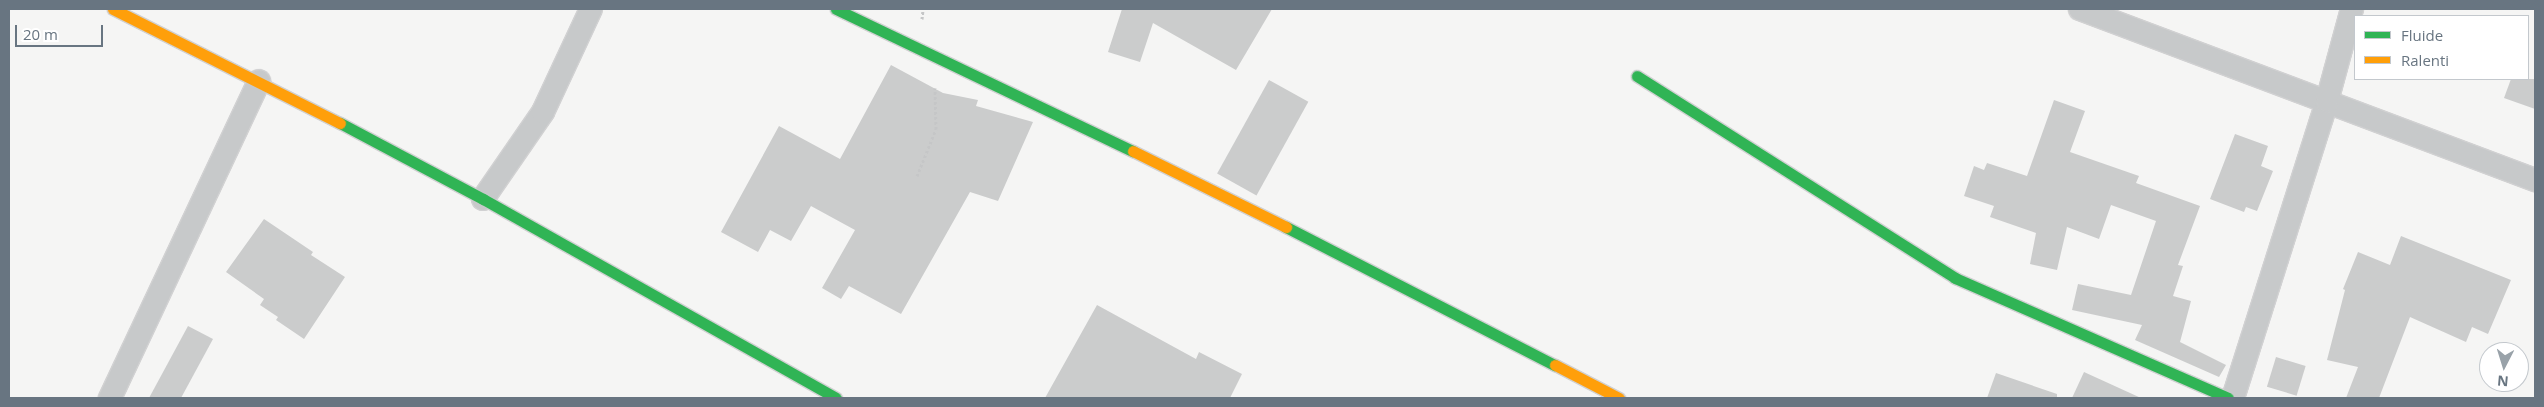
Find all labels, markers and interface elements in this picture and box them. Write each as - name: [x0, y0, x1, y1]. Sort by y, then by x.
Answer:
- scale bar: [18, 15, 105, 47]
- legend: [2354, 15, 2529, 80]
- text: 20 m: [23, 24, 58, 44]
- text: Fluide: [2401, 25, 2443, 45]
- text: Ralenti: [2401, 50, 2449, 70]
- north arrow: [2479, 342, 2529, 392]
- text: N: [2496, 371, 2509, 391]

